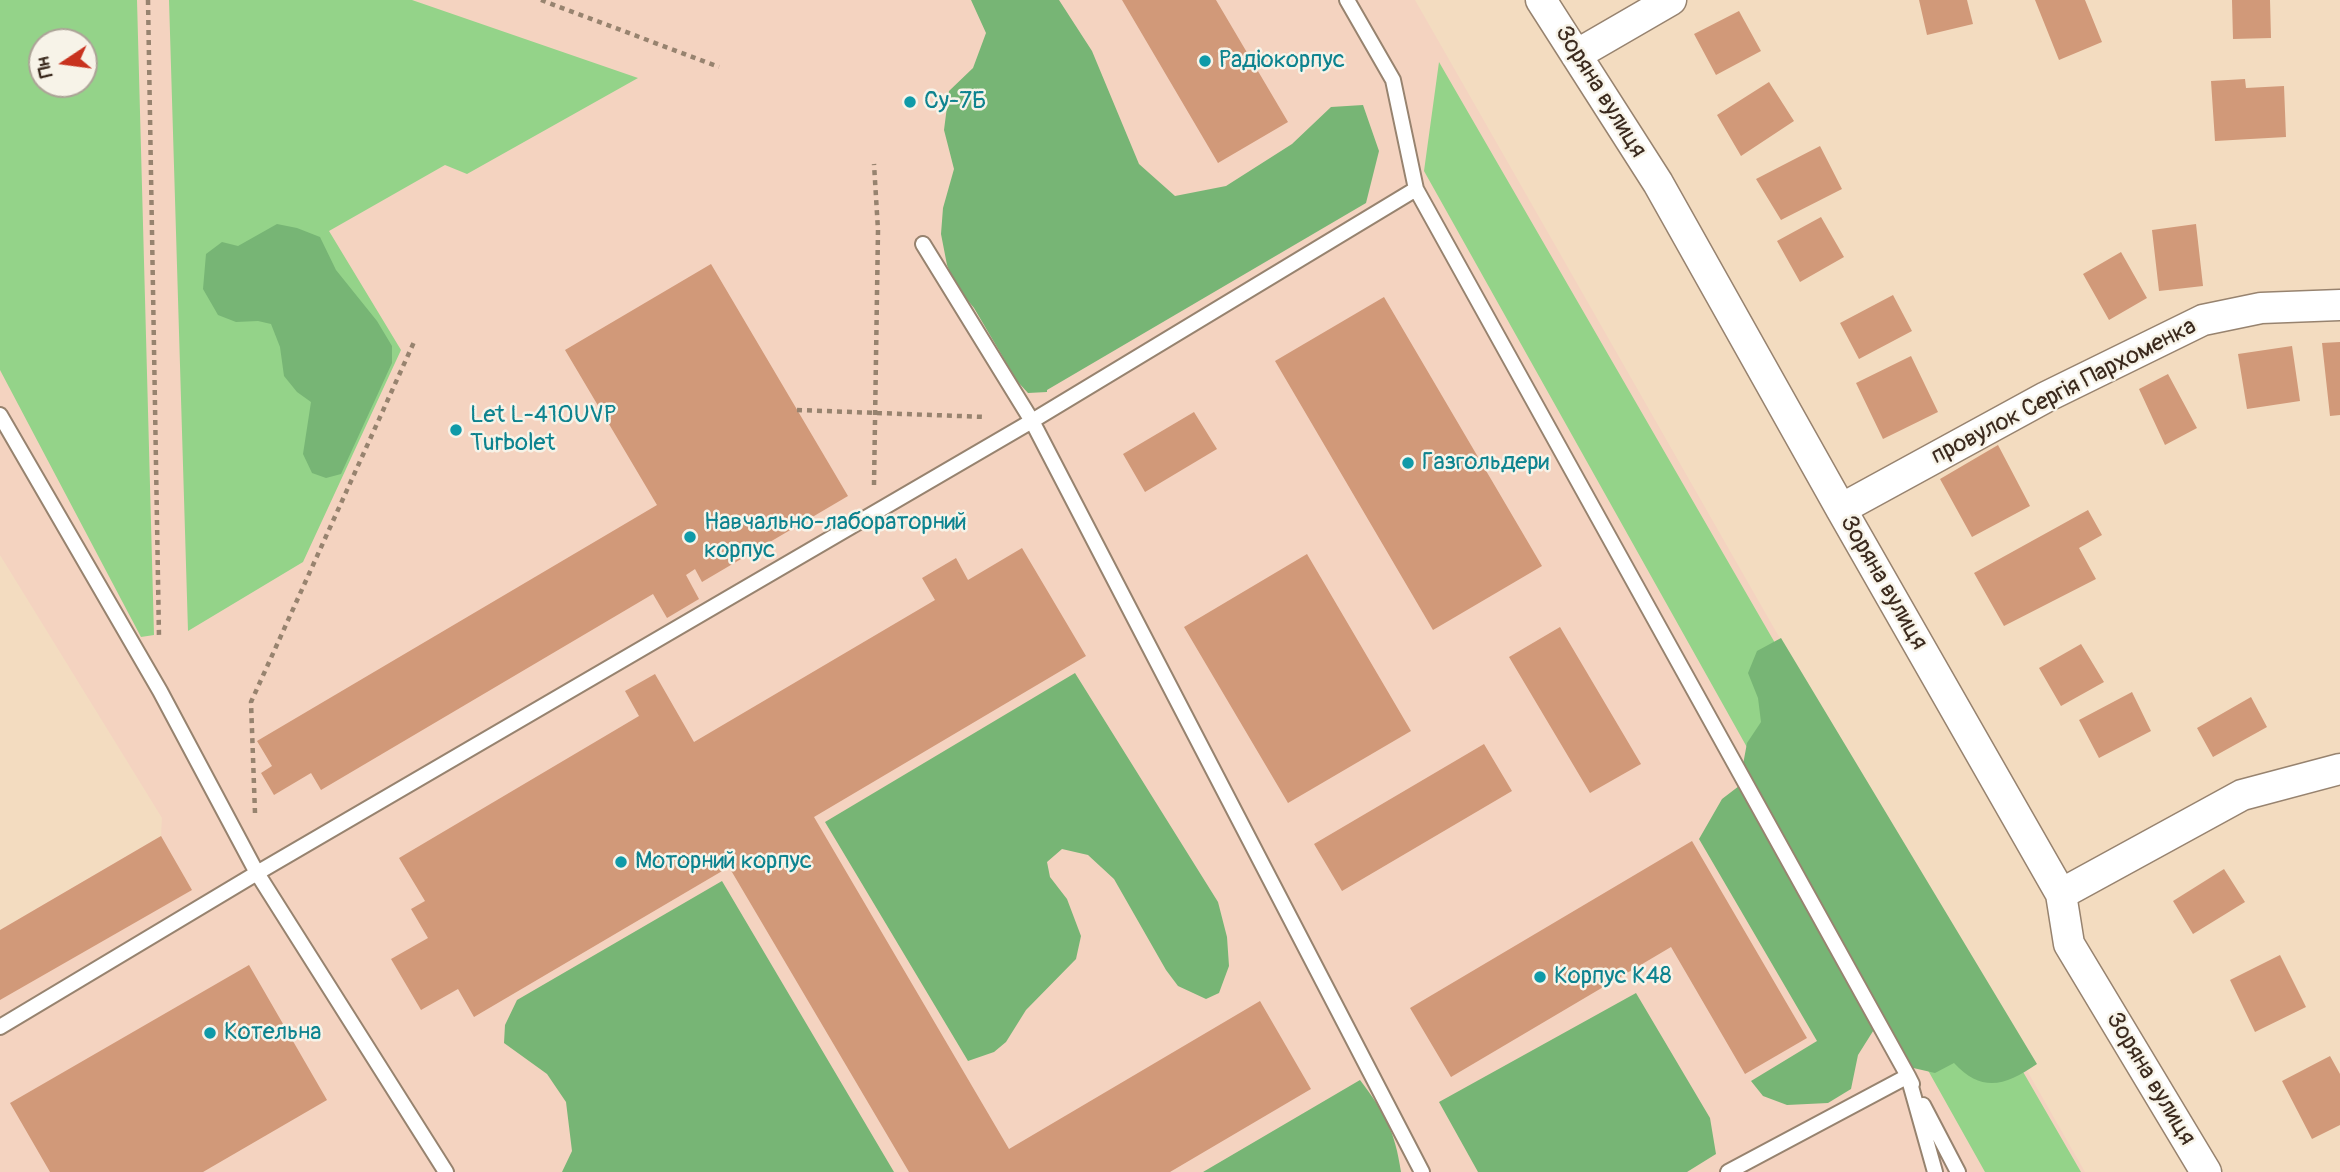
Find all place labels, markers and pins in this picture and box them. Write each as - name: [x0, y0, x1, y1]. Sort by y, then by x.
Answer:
- place label: Радіокорпус: [1219, 47, 1345, 75]
- marker: Радіокорпус: [1197, 53, 1213, 69]
- place label: Су-7Б: [924, 88, 986, 116]
- marker: Су-7Б: [902, 94, 918, 110]
- place label: Let L-410UVP Turbolet: [470, 402, 617, 458]
- marker: Let L-410UVP Turbolet: [448, 422, 464, 438]
- place label: Газгольдери: [1422, 449, 1549, 477]
- marker: Газгольдери: [1400, 455, 1416, 471]
- place label: Навчально-лабораторний корпус: [704, 509, 967, 565]
- marker: Навчально-лабораторний корпус: [682, 529, 698, 545]
- place label: Моторний корпус: [635, 848, 812, 876]
- marker: Моторний корпус: [613, 854, 629, 870]
- place label: Корпус К48: [1554, 963, 1672, 991]
- marker: Корпус К48: [1532, 969, 1548, 985]
- place label: Котельна: [224, 1019, 321, 1047]
- marker: Котельна: [202, 1025, 218, 1041]

